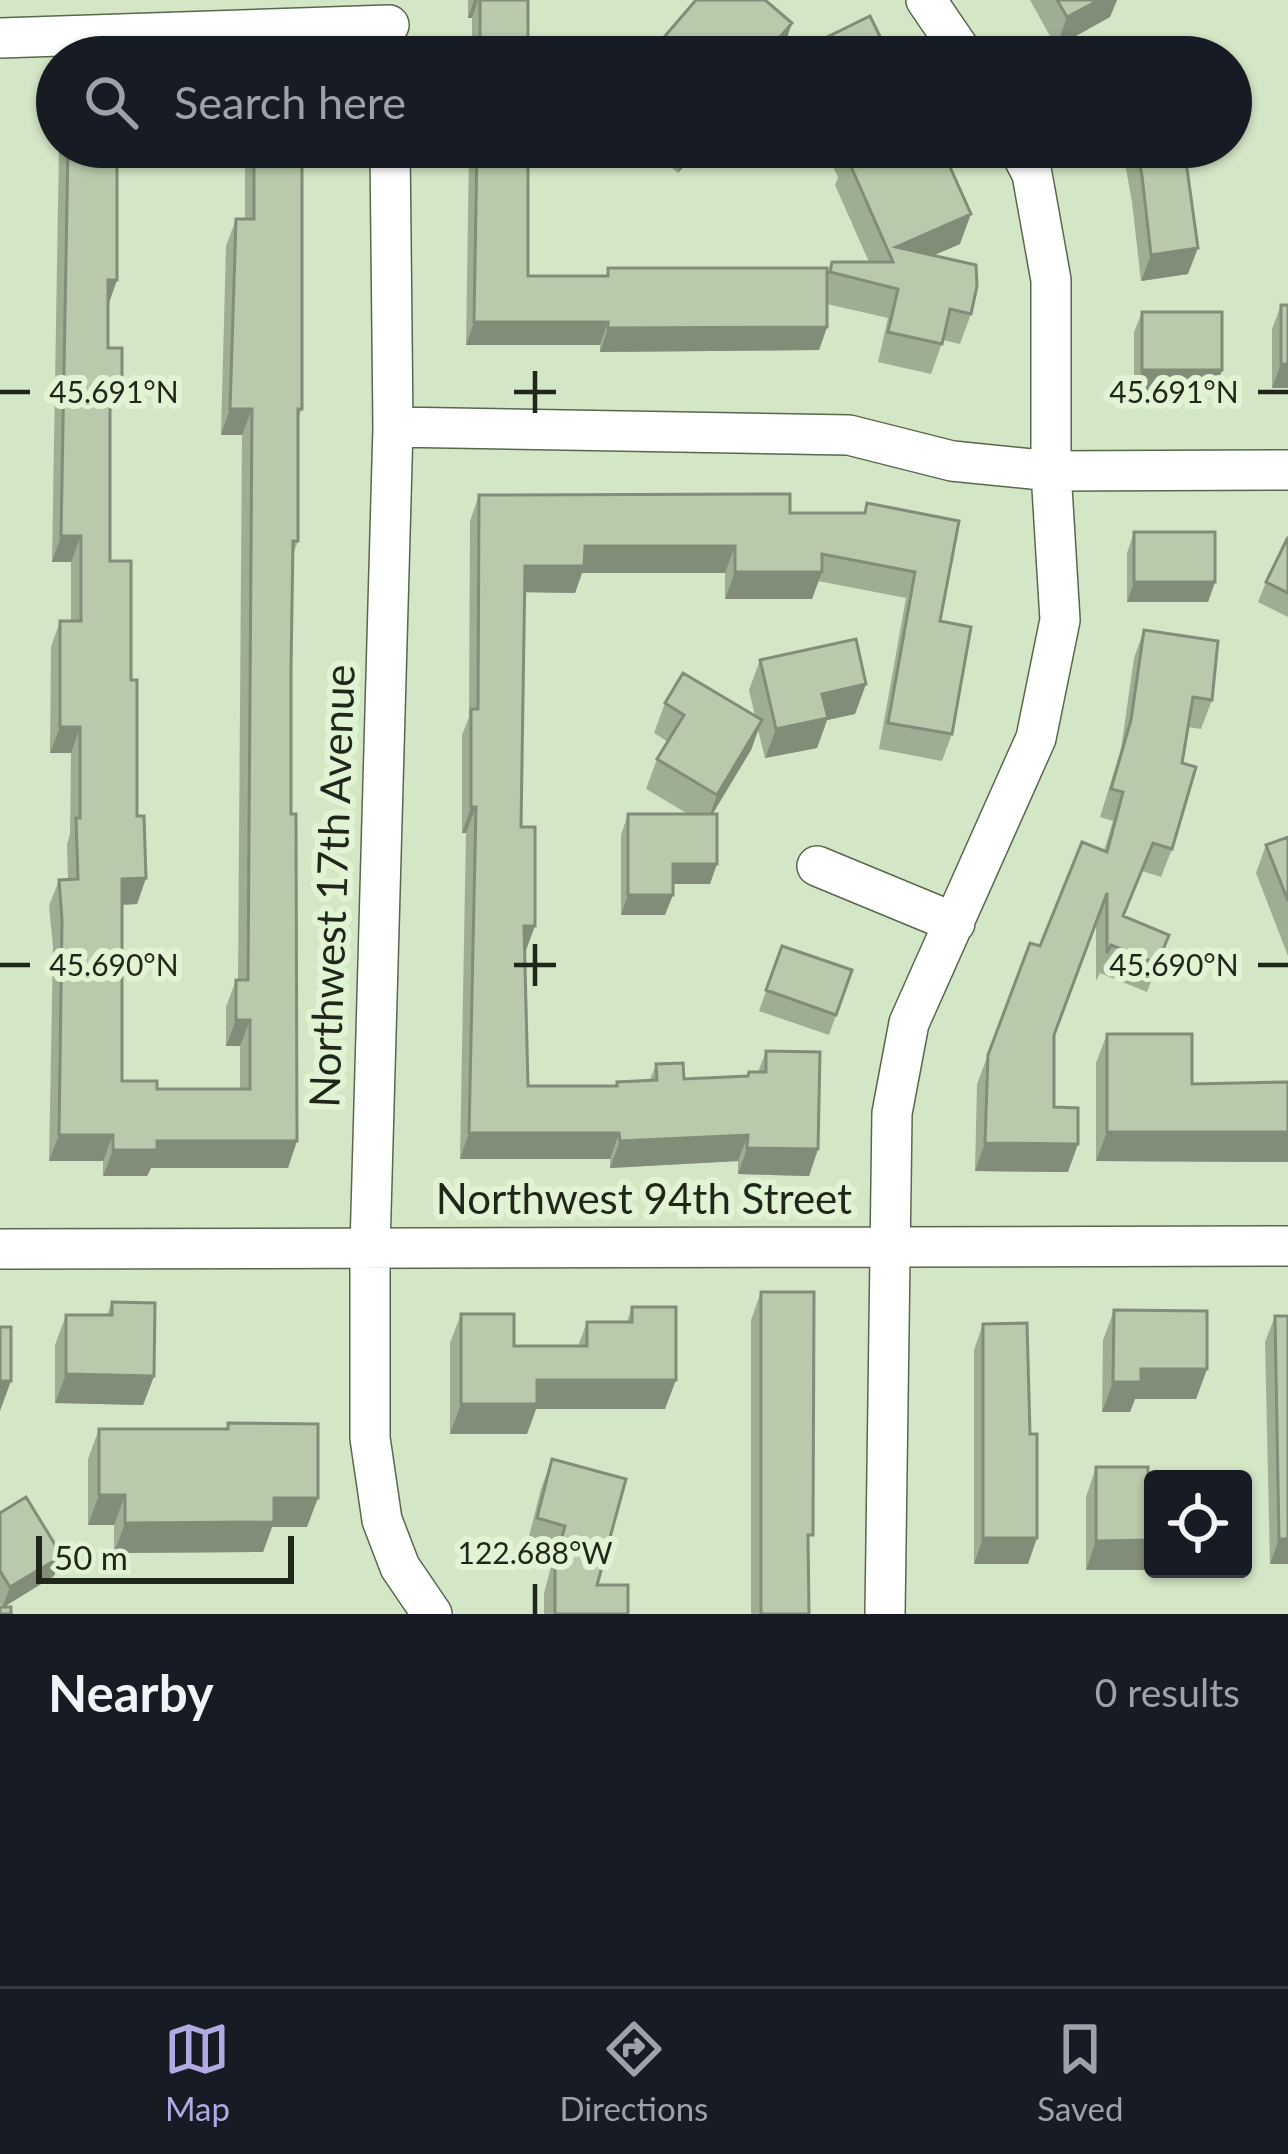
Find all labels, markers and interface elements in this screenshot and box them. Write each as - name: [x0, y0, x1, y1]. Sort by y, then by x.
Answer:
- search box: [36, 36, 1252, 168]
- icon: search: [78, 69, 144, 135]
- text: Search here: [174, 75, 406, 129]
- text: 45.691°N: [49, 373, 179, 409]
- text: 45.691°N: [1109, 373, 1239, 409]
- street label: Northwest 17th Avenue: [298, 664, 364, 1108]
- text: 45.690°N: [49, 946, 179, 982]
- text: 45.690°N: [1109, 946, 1239, 982]
- street label: Northwest 94th Street: [436, 1173, 852, 1223]
- map controls: [1144, 1470, 1252, 1578]
- button: locate: [1144, 1470, 1252, 1578]
- scale bar: [36, 1530, 294, 1583]
- text: 122.688°W: [458, 1534, 612, 1570]
- text: 50 m: [54, 1537, 128, 1577]
- text: Nearby: [48, 1662, 214, 1723]
- text: 0 results: [1095, 1669, 1240, 1715]
- tab: Map: [164, 2016, 230, 2128]
- tab: Directions: [559, 2016, 708, 2128]
- tab: Saved: [1037, 2016, 1124, 2128]

